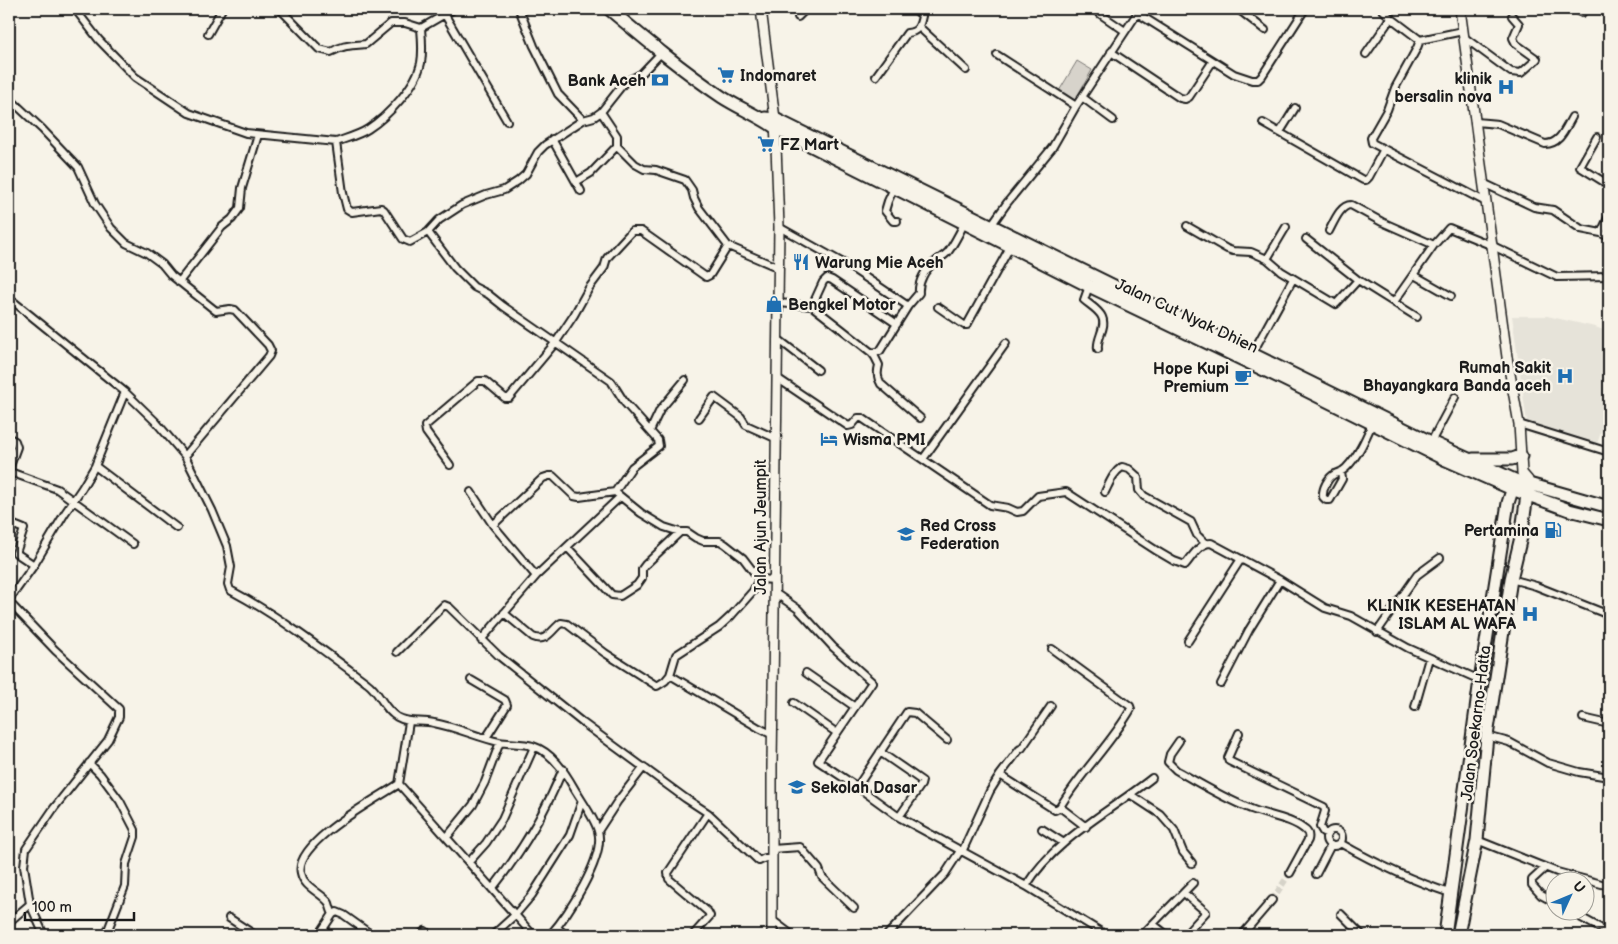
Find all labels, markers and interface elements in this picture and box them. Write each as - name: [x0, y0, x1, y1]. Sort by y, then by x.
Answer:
- supermarket icon: Indomaret: [716, 65, 736, 85]
- place label: Indomaret: [740, 67, 817, 86]
- bank icon: Bank Aceh: [650, 70, 670, 90]
- place label: klinik bersalin nova: [1394, 70, 1493, 107]
- place label: Bank Aceh: [567, 72, 646, 91]
- hospital icon: klinik bersalin nova: [1496, 77, 1516, 97]
- supermarket icon: FZ Mart: [756, 134, 776, 154]
- place label: FZ Mart: [780, 136, 839, 155]
- restaurant icon: Warung Mie Aceh: [791, 252, 811, 272]
- place label: Warung Mie Aceh: [815, 254, 944, 273]
- street label: Jalan Cut Nyak Dhien: [1112, 275, 1261, 358]
- shop icon: Bengkel Motor: [764, 294, 784, 314]
- place label: Bengkel Motor: [788, 296, 896, 315]
- place label: Rumah Sakit Bhayangkara Banda aceh: [1363, 359, 1552, 396]
- place label: Hope Kupi Premium: [1153, 360, 1229, 397]
- hospital icon: Rumah Sakit Bhayangkara Banda aceh: [1555, 366, 1575, 386]
- cafe icon: Hope Kupi Premium: [1233, 367, 1253, 387]
- hotel icon: Wisma PMI: [819, 429, 839, 449]
- place label: Wisma PMI: [843, 431, 925, 450]
- street label: Jalan Ajun Jeumpit: [752, 459, 771, 595]
- place label: Red Cross Federation: [920, 517, 1000, 554]
- fuel station icon: Pertamina: [1543, 520, 1563, 540]
- place label: Pertamina: [1464, 522, 1539, 541]
- school or university icon: Red Cross Federation: [896, 524, 916, 544]
- place label: KLINIK KESEHATAN ISLAM AL WAFA: [1367, 597, 1516, 634]
- hospital icon: KLINIK KESEHATAN ISLAM AL WAFA: [1520, 604, 1540, 624]
- street label: Jalan Soekarno-Hatta: [1458, 644, 1495, 802]
- school or university icon: Sekolah Dasar: [787, 777, 807, 797]
- place label: Sekolah Dasar: [811, 779, 918, 798]
- north arrow: [1546, 872, 1596, 922]
- text: U: [1569, 878, 1589, 897]
- scale bar: [25, 889, 134, 921]
- text: 100 m: [32, 898, 72, 917]

